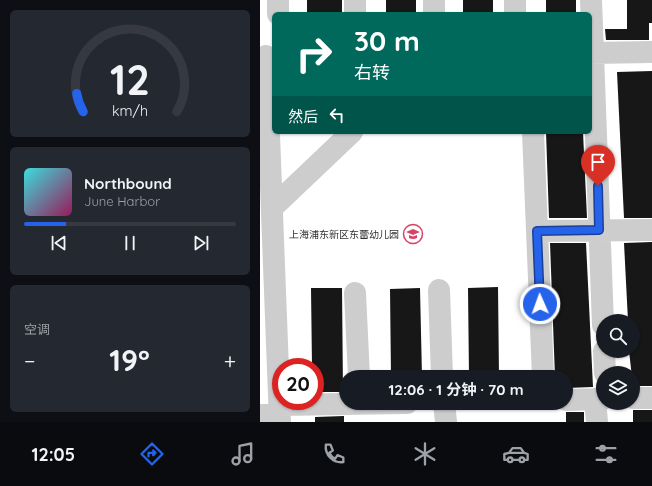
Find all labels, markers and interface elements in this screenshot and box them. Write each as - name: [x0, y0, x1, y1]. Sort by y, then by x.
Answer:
- text: 30 m: [354, 23, 420, 58]
- icon: right: [288, 28, 340, 80]
- text: 12: [110, 52, 150, 104]
- text: 右转: [354, 61, 390, 84]
- text: km/h: [112, 101, 148, 119]
- icon: left: [326, 104, 348, 126]
- text: 然后: [288, 107, 318, 126]
- pin: [581, 145, 615, 186]
- icon: arrive: [587, 151, 609, 173]
- text: Northbound: [84, 174, 172, 193]
- text: June Harbor: [84, 193, 160, 209]
- school or university icon: 上海浦东新区东蕾幼儿园: [402, 223, 424, 245]
- place label: 上海浦东新区东蕾幼儿园: [289, 228, 399, 241]
- icon: previous: [48, 232, 70, 254]
- icon: pause: [119, 232, 141, 254]
- icon: next: [190, 232, 212, 254]
- position arrow: [519, 283, 561, 325]
- map controls: [596, 314, 640, 410]
- button: search: [596, 314, 640, 358]
- text: 空调: [24, 321, 50, 337]
- text: 19°: [109, 341, 150, 379]
- text: −: [24, 347, 35, 375]
- text: +: [224, 347, 236, 375]
- speed limit sign: 20: [272, 358, 324, 410]
- button: layers: [596, 366, 640, 410]
- text: 12:06 · 1 分钟 · 70 m: [389, 380, 523, 399]
- icon: directions: [138, 440, 166, 468]
- icon: music: [229, 440, 257, 468]
- icon: phone: [320, 440, 348, 468]
- icon: climate: [411, 440, 439, 468]
- icon: car: [502, 440, 530, 468]
- icon: filters: [592, 440, 620, 468]
- text: 12:05: [31, 443, 75, 466]

